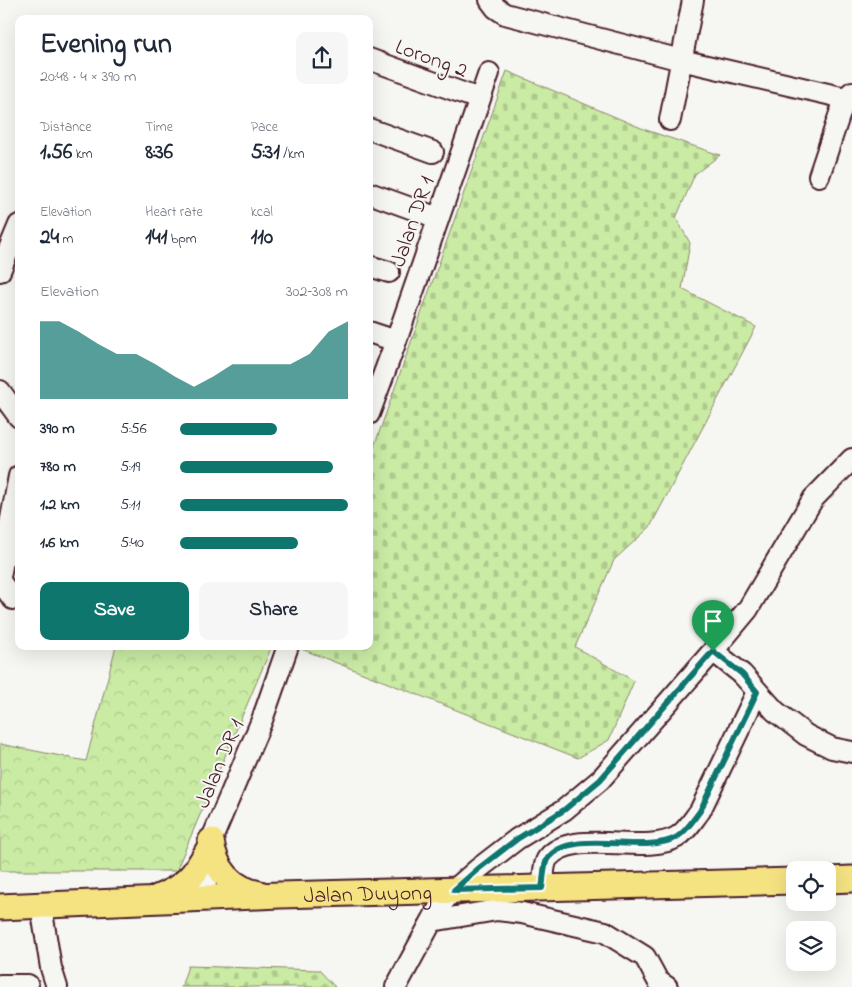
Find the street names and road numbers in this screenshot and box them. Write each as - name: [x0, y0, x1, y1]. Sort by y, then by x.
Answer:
- street label: Lorong 2: [390, 32, 472, 89]
- street label: Jalan DR 1: [383, 172, 444, 272]
- street label: Jalan DR 1: [188, 715, 254, 814]
- street label: Jalan Duyong: [303, 878, 433, 913]

